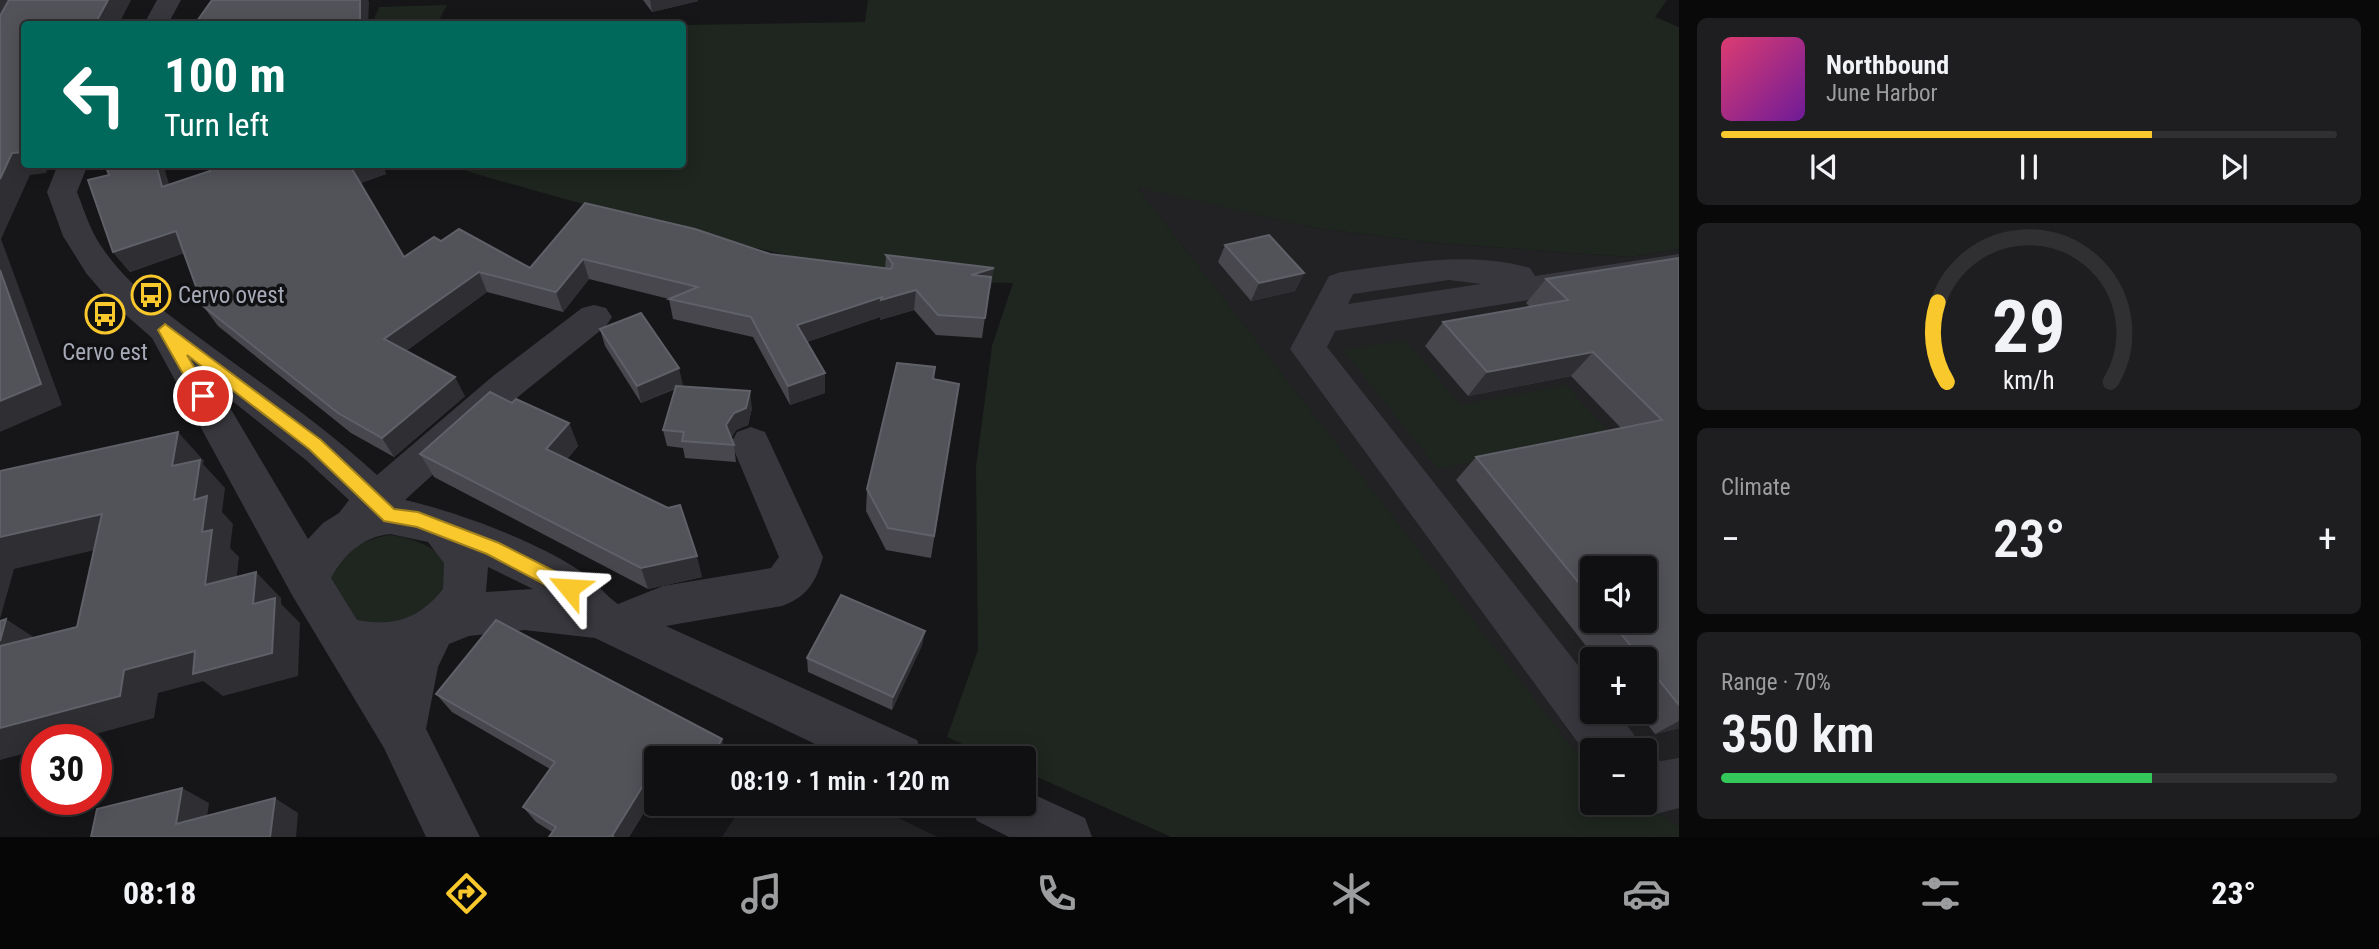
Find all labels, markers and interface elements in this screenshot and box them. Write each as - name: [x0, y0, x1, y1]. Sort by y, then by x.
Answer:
- text: 100 m: [164, 47, 286, 104]
- icon: left: [49, 49, 140, 140]
- text: Northbound: [1826, 50, 1949, 80]
- text: June Harbor: [1826, 80, 1938, 107]
- text: Turn left: [164, 106, 269, 144]
- icon: previous: [1805, 148, 1843, 186]
- icon: pause: [2010, 148, 2048, 186]
- icon: next: [2215, 148, 2253, 186]
- bus stop icon: Cervo ovest: [130, 274, 172, 316]
- place label: Cervo ovest: [178, 282, 285, 309]
- text: 29: [1992, 285, 2066, 371]
- bus stop icon: Cervo est: [84, 293, 126, 335]
- place label: Cervo est: [62, 339, 148, 366]
- pin: [173, 366, 233, 426]
- text: km/h: [2003, 366, 2055, 395]
- icon: arrive: [184, 377, 222, 415]
- text: Climate: [1721, 474, 1791, 501]
- text: 23°: [1993, 509, 2065, 570]
- text: −: [1721, 517, 1740, 561]
- text: +: [2318, 517, 2337, 561]
- position arrow: [532, 551, 606, 625]
- map controls: [1580, 556, 1657, 815]
- button: sound: [1580, 556, 1657, 633]
- button: +: [1580, 647, 1657, 724]
- text: Range · 70%: [1721, 669, 1831, 696]
- text: 350 km: [1721, 704, 1875, 765]
- speed limit sign: 30: [21, 724, 112, 815]
- button: −: [1580, 738, 1657, 815]
- text: 08:19 · 1 min · 120 m: [730, 766, 950, 796]
- icon: directions: [442, 869, 491, 918]
- icon: music: [737, 869, 786, 918]
- icon: phone: [1032, 869, 1081, 918]
- icon: climate: [1327, 869, 1376, 918]
- icon: car: [1622, 869, 1671, 918]
- icon: filters: [1916, 869, 1965, 918]
- text: 08:18: [123, 874, 196, 912]
- text: 23°: [2211, 874, 2256, 912]

